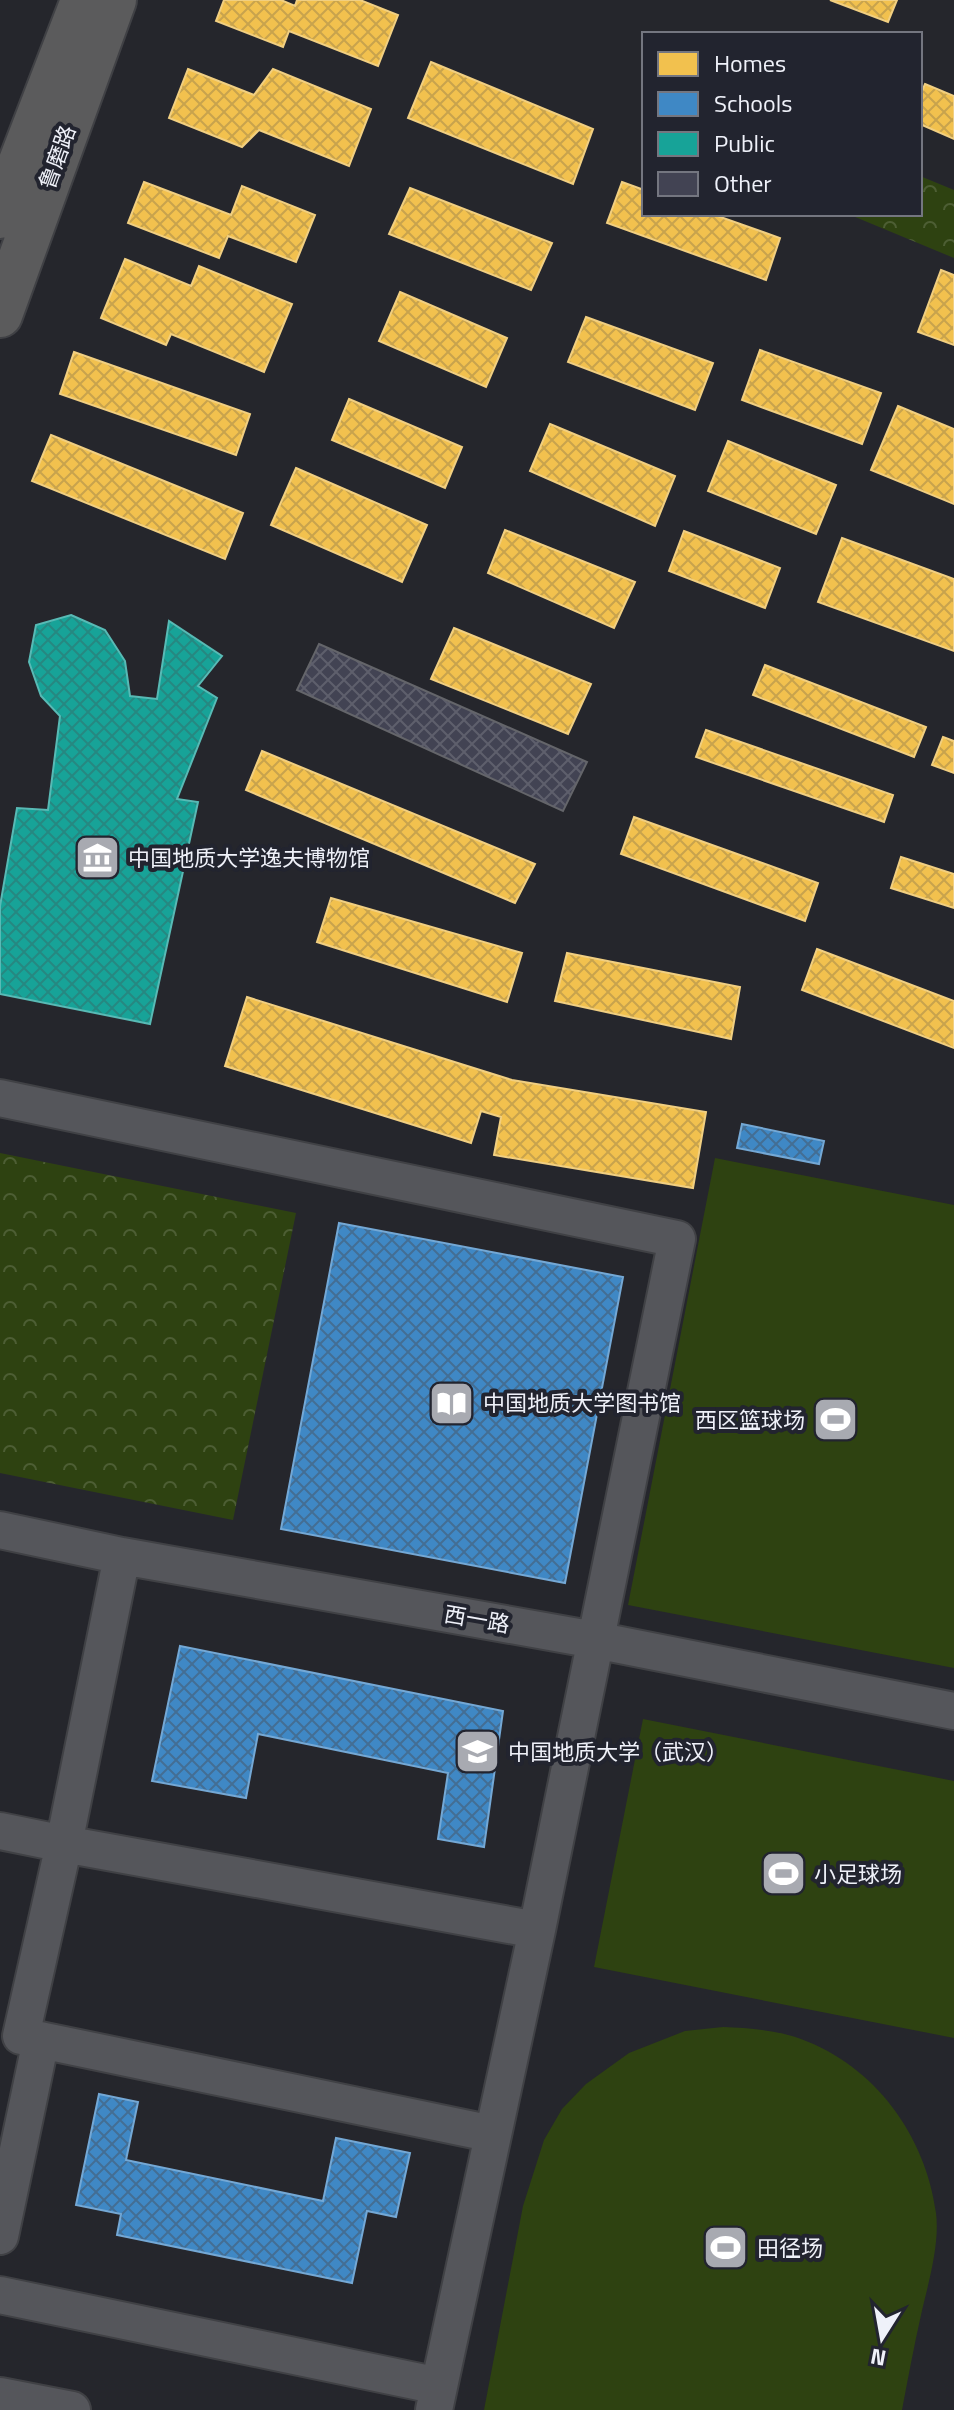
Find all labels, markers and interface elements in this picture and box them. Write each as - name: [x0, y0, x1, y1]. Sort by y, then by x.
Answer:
- legend: [642, 32, 922, 216]
- text: Homes: [714, 45, 786, 81]
- text: Schools: [714, 85, 792, 121]
- street label: 鲁磨路: [30, 120, 84, 194]
- text: Public: [714, 125, 775, 161]
- text: Other: [714, 165, 772, 201]
- museum icon: 中国地质大学逸夫博物馆: [73, 834, 121, 882]
- place label: 中国地质大学逸夫博物馆: [128, 841, 370, 875]
- library icon: 中国地质大学图书馆: [428, 1379, 476, 1427]
- place label: 中国地质大学图书馆: [483, 1386, 681, 1420]
- sports icon: 西区篮球场: [812, 1396, 860, 1444]
- place label: 西区篮球场: [695, 1403, 805, 1437]
- street label: 西一路: [442, 1597, 512, 1641]
- school or university icon: 中国地质大学（武汉）: [453, 1728, 501, 1776]
- place label: 中国地质大学（武汉）: [508, 1735, 728, 1769]
- sports icon: 小足球场: [759, 1850, 807, 1898]
- place label: 小足球场: [814, 1857, 902, 1891]
- sports icon: 田径场: [702, 2224, 750, 2272]
- place label: 田径场: [757, 2231, 823, 2265]
- north arrow: [842, 2298, 922, 2378]
- text: N: [867, 2339, 889, 2376]

